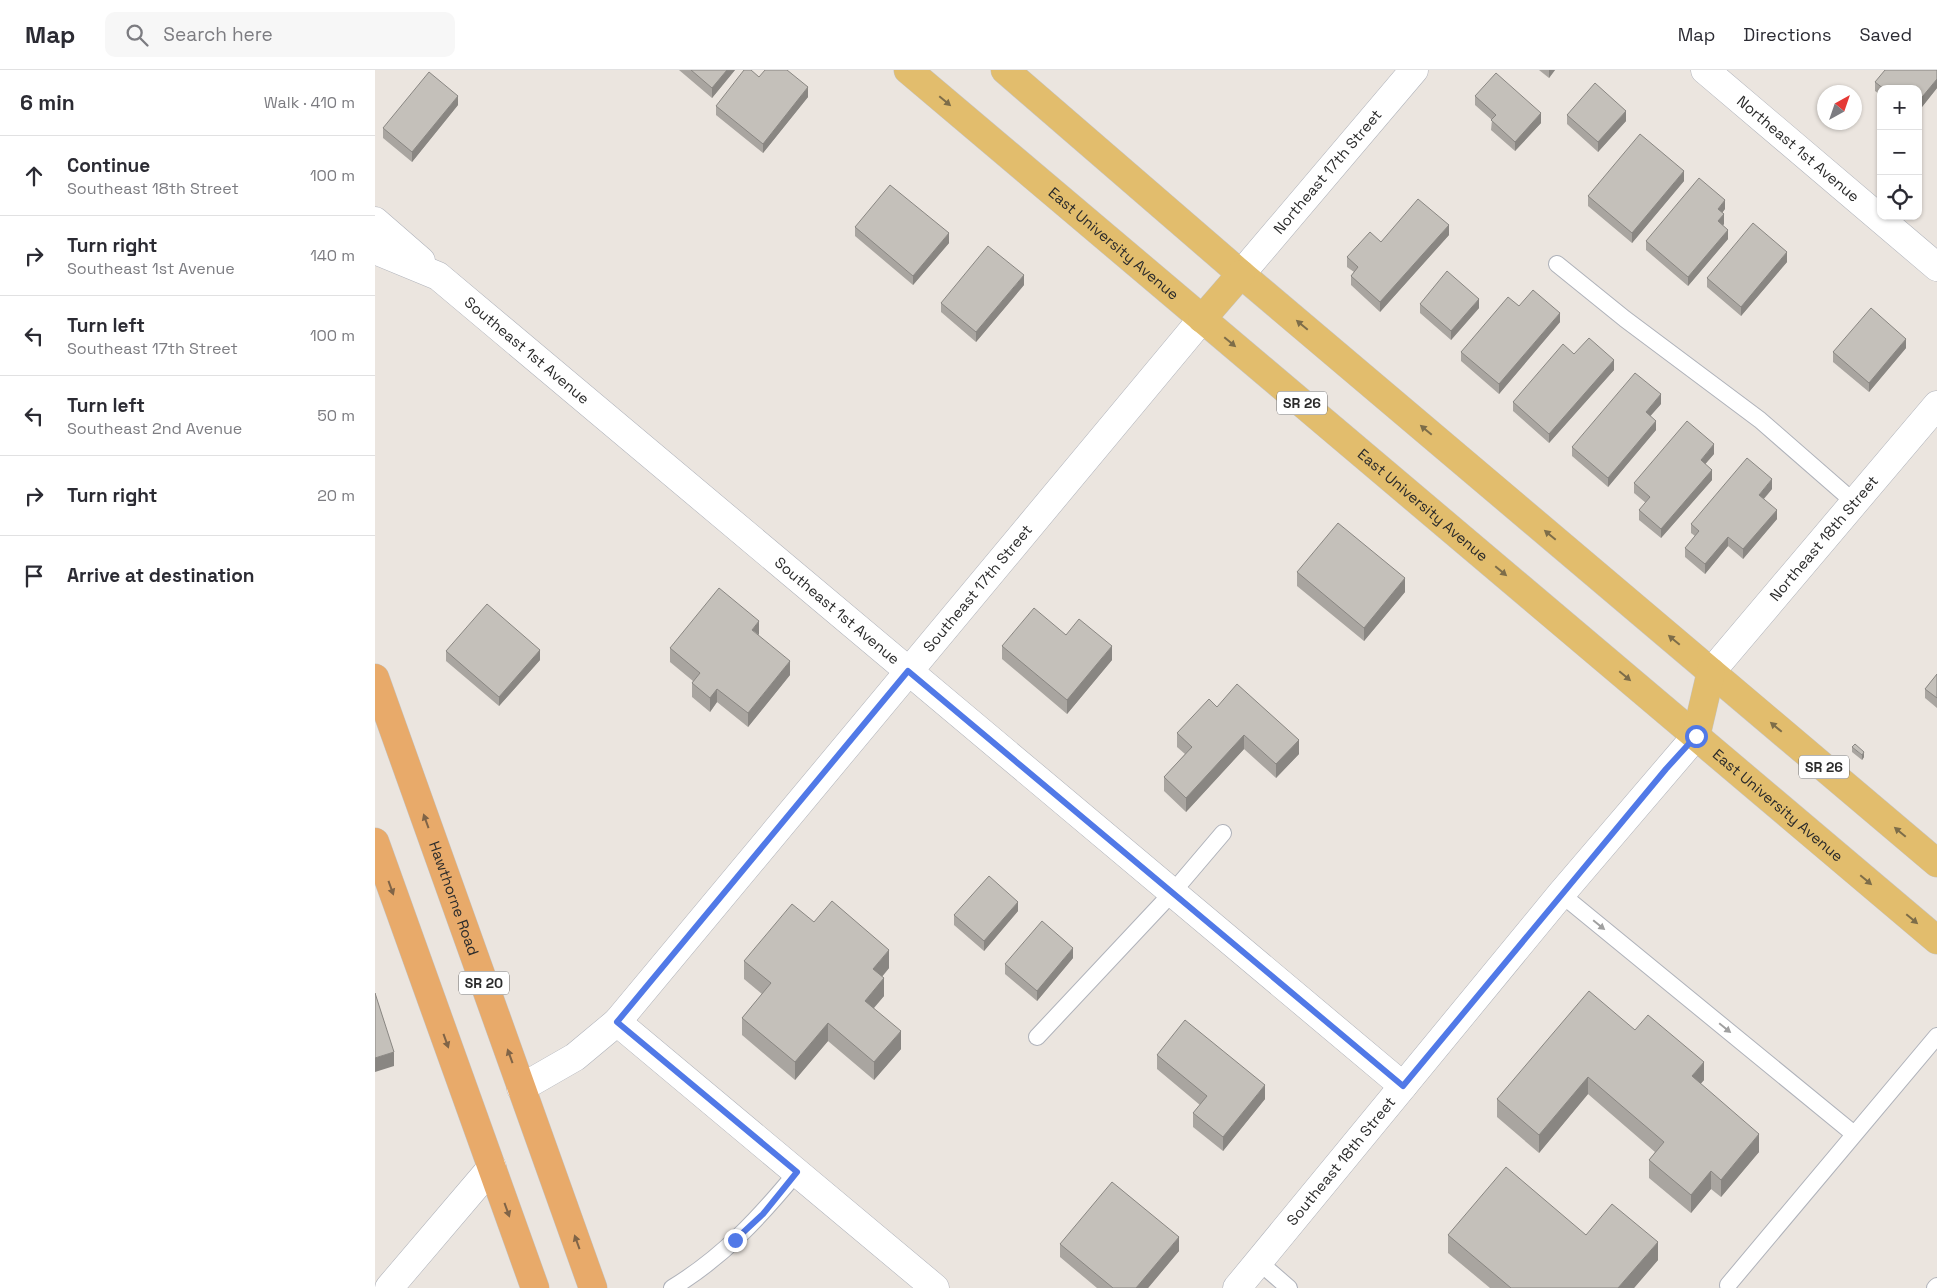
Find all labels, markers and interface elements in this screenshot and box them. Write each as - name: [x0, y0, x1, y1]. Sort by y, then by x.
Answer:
- search box: [105, 12, 455, 57]
- text: Map: [25, 19, 75, 50]
- icon: search: [123, 21, 151, 49]
- text: Search here: [163, 22, 273, 47]
- text: Map: [1678, 23, 1715, 46]
- text: Directions: [1743, 23, 1832, 46]
- text: Saved: [1860, 23, 1912, 46]
- north arrow: [1817, 85, 1862, 130]
- map controls: [1877, 85, 1922, 220]
- button: +: [1877, 85, 1922, 130]
- text: 6 min: [20, 89, 75, 116]
- street label: Northeast 1st Avenue: [1733, 91, 1863, 206]
- text: Walk · 410 m: [264, 92, 355, 113]
- one-way arrow: [939, 96, 952, 107]
- street label: Northeast 17th Street: [1269, 105, 1386, 238]
- button: −: [1877, 130, 1922, 175]
- text: Continue: [67, 153, 150, 178]
- icon: ahead: [20, 162, 48, 190]
- text: 100 m: [310, 165, 355, 186]
- button: locate: [1877, 175, 1922, 220]
- text: Southeast 18th Street: [67, 178, 239, 199]
- street label: East University Avenue: [1045, 183, 1183, 304]
- text: Turn right: [67, 233, 157, 258]
- icon: right: [20, 242, 48, 270]
- text: 140 m: [310, 245, 355, 266]
- text: Southeast 1st Avenue: [67, 258, 235, 279]
- street label: Southeast 1st Avenue: [461, 292, 594, 408]
- text: Turn left: [67, 313, 145, 338]
- one-way arrow: [1295, 320, 1308, 331]
- icon: left: [20, 322, 48, 350]
- text: 100 m: [310, 325, 355, 346]
- one-way arrow: [1223, 336, 1235, 348]
- text: Southeast 17th Street: [67, 338, 238, 359]
- road number: SR 26: [1277, 392, 1327, 414]
- text: Turn left: [67, 393, 145, 418]
- icon: left: [20, 402, 48, 430]
- text: 50 m: [317, 405, 355, 426]
- text: Southeast 2nd Avenue: [67, 418, 242, 439]
- one-way arrow: [1419, 425, 1432, 436]
- street label: East University Avenue: [1354, 444, 1492, 565]
- street label: Northeast 18th Street: [1765, 471, 1882, 605]
- icon: right: [20, 482, 48, 510]
- text: Turn right: [67, 483, 157, 508]
- text: 20 m: [317, 485, 355, 506]
- street label: Southeast 17th Street: [919, 520, 1036, 656]
- one-way arrow: [1543, 530, 1556, 541]
- street label: Southeast 1st Avenue: [771, 553, 904, 668]
- icon: arrive: [20, 562, 48, 590]
- text: Arrive at destination: [67, 563, 255, 588]
- one-way arrow: [1494, 566, 1507, 577]
- one-way arrow: [1667, 635, 1680, 646]
- one-way arrow: [1619, 670, 1631, 681]
- one-way arrow: [1769, 721, 1782, 732]
- route start: [1685, 725, 1708, 748]
- street label: East University Avenue: [1709, 744, 1847, 866]
- road number: SR 26: [1799, 756, 1849, 779]
- one-way arrow: [422, 813, 430, 828]
- one-way arrow: [1893, 826, 1906, 837]
- street label: Hawthorne Road: [425, 838, 483, 958]
- one-way arrow: [1860, 874, 1872, 886]
- one-way arrow: [388, 881, 396, 896]
- one-way arrow: [1905, 913, 1918, 924]
- one-way arrow: [1593, 919, 1605, 930]
- road number: SR 20: [459, 971, 509, 994]
- one-way arrow: [1718, 1023, 1731, 1034]
- one-way arrow: [442, 1034, 450, 1049]
- one-way arrow: [506, 1049, 513, 1064]
- street label: Southeast 18th Street: [1282, 1093, 1399, 1229]
- one-way arrow: [503, 1203, 511, 1218]
- route end: [724, 1229, 747, 1252]
- one-way arrow: [573, 1234, 581, 1249]

